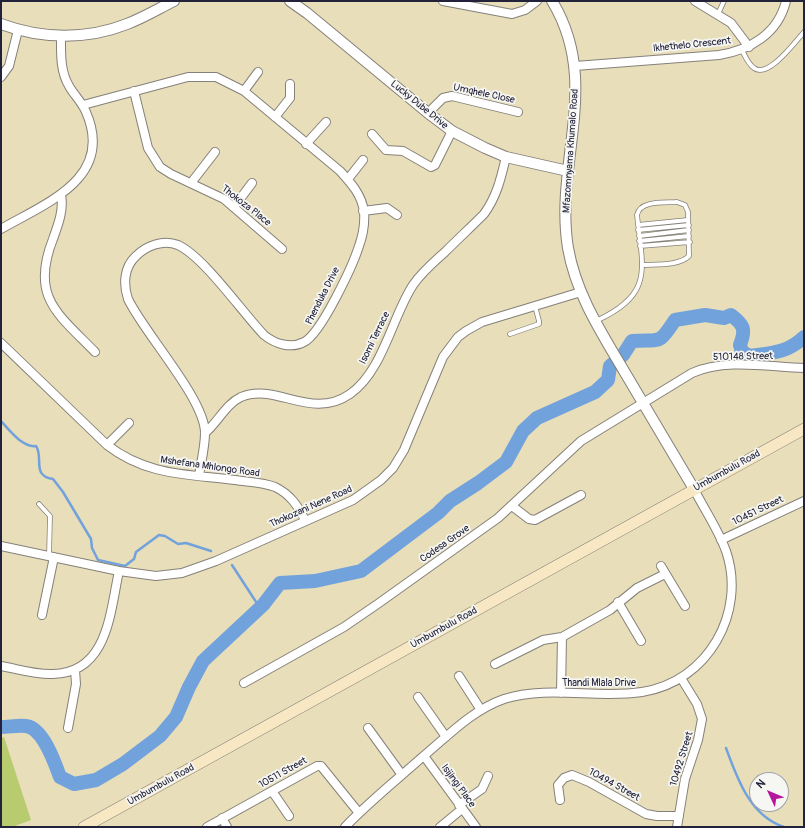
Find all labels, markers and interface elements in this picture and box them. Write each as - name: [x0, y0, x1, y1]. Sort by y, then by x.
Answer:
- street label: Ikhethelo Crescent: [652, 35, 732, 55]
- street label: Lucky Dube Drive: [388, 78, 450, 132]
- street label: Umqhele Close: [452, 82, 516, 106]
- street label: Mfazomnyama Khumalo Road: [561, 89, 581, 213]
- street label: Thokoza Place: [219, 183, 273, 229]
- street label: Phenduka Drive: [303, 265, 343, 327]
- street label: Isomi Terrace: [357, 310, 393, 366]
- street label: 510148 Street: [713, 350, 773, 364]
- street label: Umbumbulu Road: [692, 448, 762, 494]
- street label: Mshefana Mhlongo Road: [160, 454, 260, 480]
- street label: Thokozani Nene Road: [268, 483, 354, 531]
- street label: 10451 Street: [731, 494, 785, 528]
- street label: Codesa Grove: [418, 523, 472, 565]
- street label: Umbumbulu Road: [409, 605, 479, 651]
- street label: Thandi Mlala Drive: [562, 677, 636, 689]
- street label: 10492 Street: [668, 730, 696, 788]
- street label: 10511 Street: [257, 755, 309, 791]
- street label: Umbumbulu Road: [126, 762, 196, 808]
- street label: Isijingi Place: [438, 762, 478, 810]
- street label: 10494 Street: [586, 766, 642, 804]
- north arrow: [749, 772, 789, 812]
- text: N: [753, 777, 768, 791]

